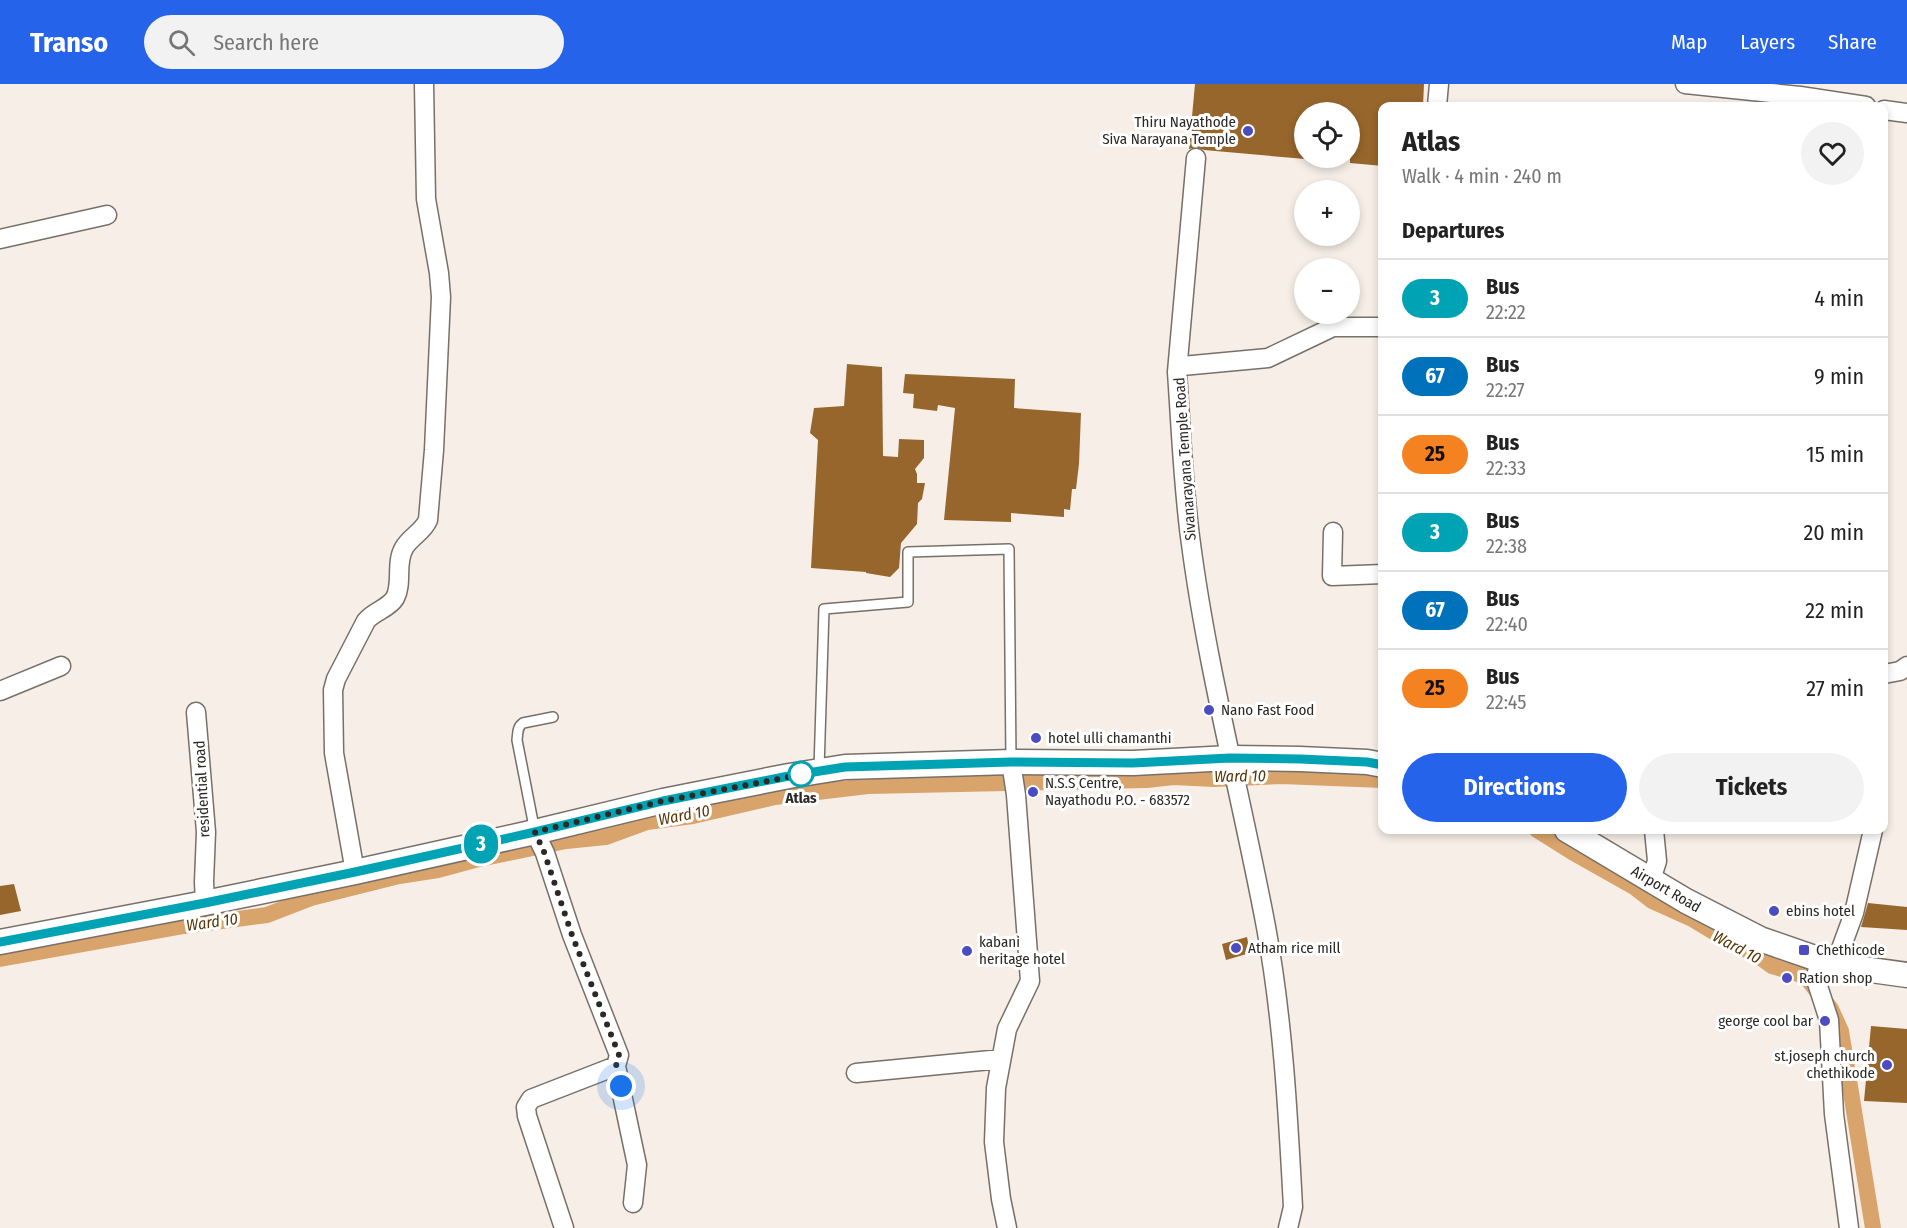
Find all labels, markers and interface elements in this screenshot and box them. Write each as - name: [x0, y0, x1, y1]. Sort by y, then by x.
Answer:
- search box: [144, 15, 564, 69]
- text: Transo: [30, 26, 108, 59]
- icon: search: [165, 26, 198, 59]
- text: Search here: [213, 29, 319, 56]
- text: Map: [1671, 29, 1707, 55]
- text: Layers: [1740, 29, 1795, 55]
- text: Share: [1828, 29, 1877, 55]
- map controls: [1294, 102, 1360, 324]
- button: locate: [1294, 102, 1360, 168]
- place label: Thiru Nayathode Siva Narayana Temple: [1102, 113, 1236, 148]
- button: heart: [1801, 122, 1864, 185]
- marker: Thiru Nayathode Siva Narayana Temple: [1241, 124, 1255, 138]
- text: Atlas: [1402, 125, 1460, 158]
- text: Walk · 4 min · 240 m: [1402, 164, 1562, 188]
- button: +: [1294, 180, 1360, 246]
- text: Departures: [1402, 217, 1504, 244]
- button: −: [1294, 258, 1360, 324]
- text: Bus: [1486, 273, 1519, 300]
- text: 3: [1430, 285, 1440, 311]
- text: 4 min: [1814, 285, 1864, 312]
- text: 22:22: [1486, 300, 1526, 324]
- text: Bus: [1486, 351, 1519, 378]
- text: 67: [1425, 363, 1445, 389]
- text: 9 min: [1814, 363, 1864, 390]
- street label: Sivanarayana Temple Road: [1170, 377, 1200, 541]
- text: 22:27: [1486, 378, 1525, 402]
- text: Bus: [1486, 429, 1519, 456]
- text: 25: [1425, 441, 1445, 467]
- text: 15 min: [1806, 441, 1864, 468]
- text: 22:33: [1486, 456, 1526, 480]
- text: Bus: [1486, 507, 1519, 534]
- text: 3: [1430, 519, 1440, 545]
- text: 20 min: [1804, 519, 1864, 546]
- text: 22:38: [1486, 534, 1527, 558]
- text: Bus: [1486, 585, 1519, 612]
- text: 67: [1425, 597, 1445, 623]
- text: 22 min: [1805, 597, 1864, 624]
- text: 22:40: [1486, 612, 1528, 636]
- text: Bus: [1486, 663, 1519, 690]
- text: 25: [1425, 675, 1445, 701]
- text: 27 min: [1806, 675, 1864, 702]
- text: 22:45: [1486, 690, 1526, 714]
- place label: Nano Fast Food: [1221, 701, 1314, 719]
- marker: Nano Fast Food: [1202, 703, 1216, 717]
- place label: hotel ulli chamanthi: [1048, 729, 1172, 747]
- marker: hotel ulli chamanthi: [1029, 731, 1043, 745]
- street label: residential road: [190, 740, 214, 838]
- button: Directions: [1402, 753, 1627, 822]
- button: Tickets: [1639, 753, 1864, 822]
- marker: Atlas: [788, 761, 814, 787]
- water label: Ward 10: [1214, 766, 1266, 786]
- place label: N.S.S Centre, Nayathodu P.O. - 683572: [1045, 774, 1190, 809]
- marker: N.S.S Centre, Nayathodu P.O. - 683572: [1026, 785, 1040, 799]
- place label: Atlas: [784, 789, 817, 807]
- water label: Ward 10: [657, 801, 711, 829]
- line badge: 3: [462, 824, 500, 864]
- text: 3: [476, 831, 486, 857]
- street label: Airport Road: [1628, 862, 1704, 916]
- place label: ebins hotel: [1786, 902, 1855, 920]
- marker: ebins hotel: [1767, 904, 1781, 918]
- water label: Ward 10: [185, 909, 239, 935]
- water label: Ward 10: [1710, 926, 1764, 968]
- place label: kabani heritage hotel: [979, 933, 1065, 968]
- place label: Atham rice mill: [1248, 939, 1340, 957]
- marker: Atham rice mill: [1229, 941, 1243, 955]
- place label: Chethicode: [1816, 941, 1885, 959]
- marker: Chethicode: [1797, 943, 1811, 957]
- marker: kabani heritage hotel: [960, 944, 974, 958]
- place label: Ration shop: [1799, 969, 1873, 987]
- marker: Ration shop: [1780, 971, 1794, 985]
- place label: george cool bar: [1718, 1012, 1814, 1030]
- marker: george cool bar: [1818, 1014, 1832, 1028]
- place label: st.joseph church chethikode: [1774, 1047, 1875, 1082]
- marker: st.joseph church chethikode: [1880, 1058, 1894, 1072]
- your location: [606, 1071, 636, 1101]

